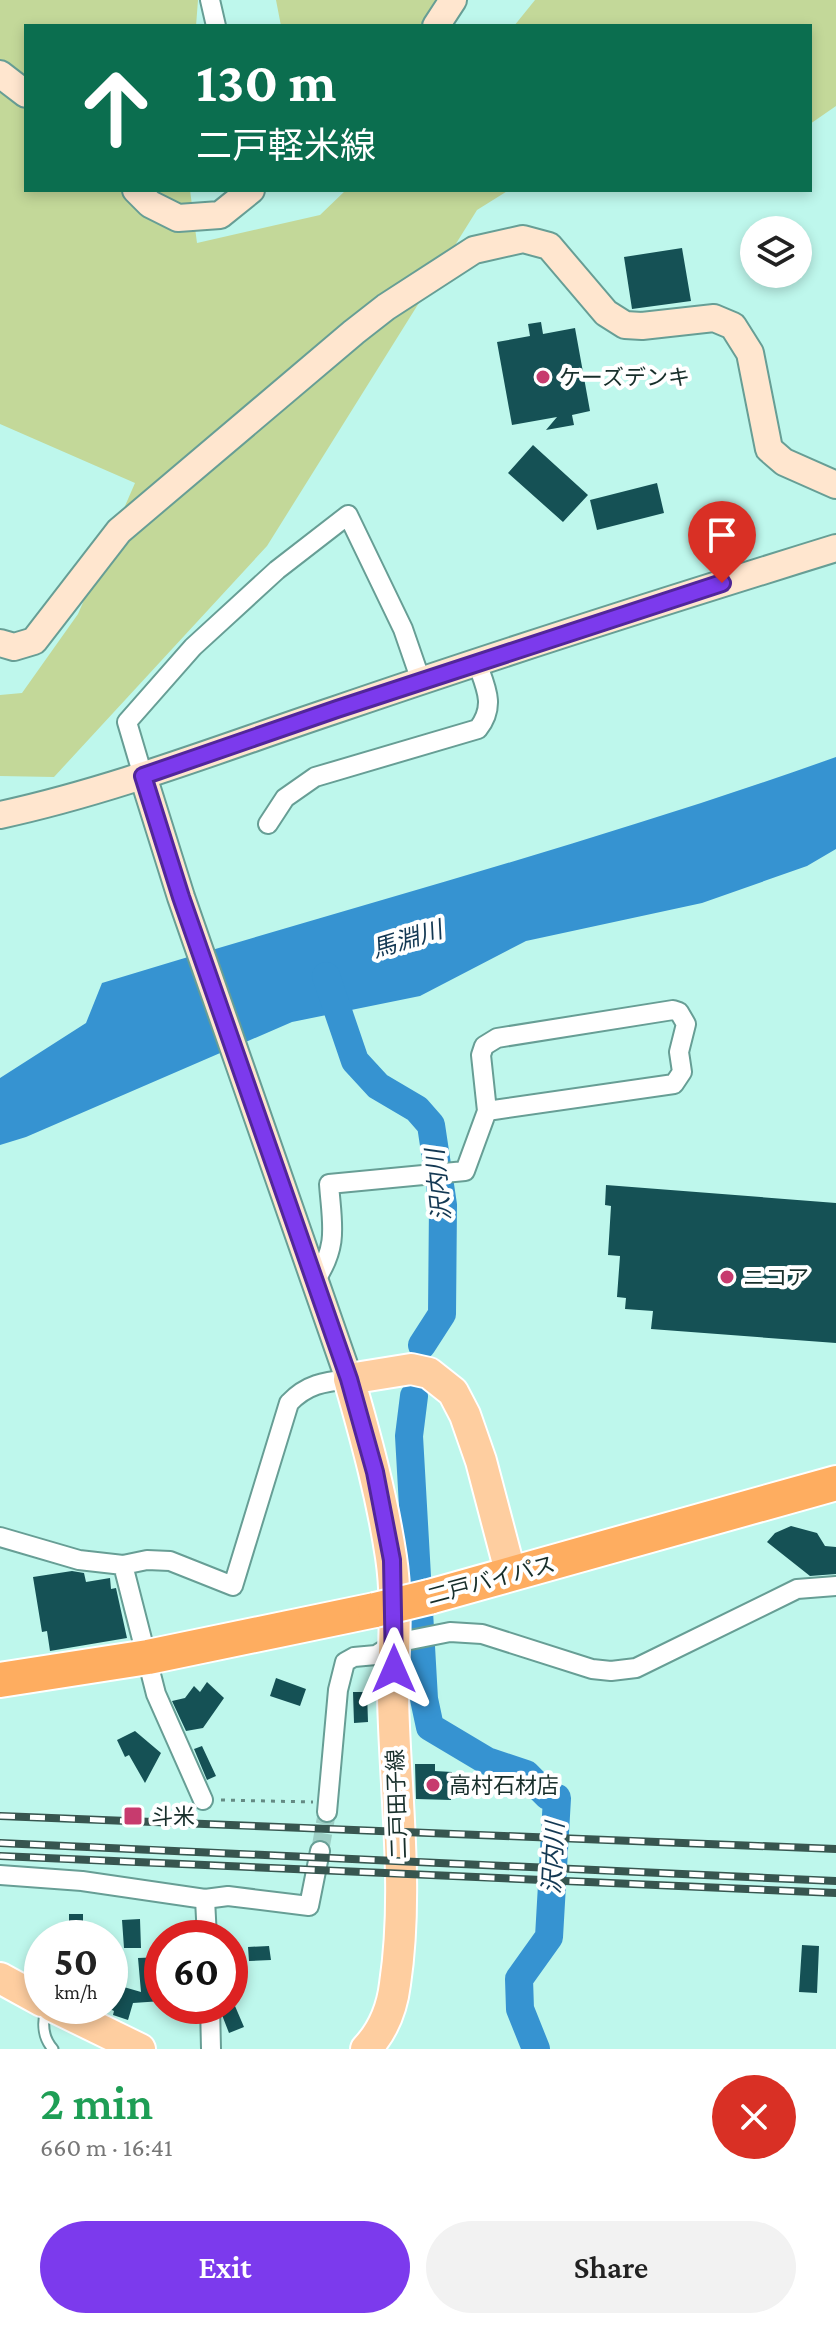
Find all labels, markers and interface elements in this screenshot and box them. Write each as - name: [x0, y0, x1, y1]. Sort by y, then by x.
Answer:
- text: 130 m: [196, 51, 337, 113]
- icon: ahead: [64, 56, 168, 160]
- text: 二戸軽米線: [196, 126, 376, 166]
- map controls: [740, 216, 812, 288]
- button: layers: [740, 216, 812, 288]
- place label: ケーズデンキ: [559, 365, 690, 390]
- marker: ケーズデンキ: [534, 368, 552, 386]
- pin: [688, 501, 756, 583]
- icon: arrive: [700, 513, 744, 557]
- water label: 馬淵川: [369, 915, 448, 962]
- water label: 沢内川: [420, 1145, 455, 1222]
- place label: ニコア: [743, 1265, 809, 1290]
- marker: ニコア: [718, 1268, 736, 1286]
- street label: 二戸バイパス: [424, 1551, 558, 1609]
- position arrow: [352, 1627, 436, 1711]
- street label: 二戸田子線: [383, 1749, 411, 1859]
- place label: 高村石材店: [449, 1773, 559, 1798]
- marker: 高村石材店: [424, 1776, 442, 1794]
- place label: 斗米: [151, 1804, 195, 1829]
- marker: 斗米: [122, 1805, 144, 1827]
- water label: 沢内川: [538, 1818, 569, 1895]
- speed limit sign: 60: [144, 1920, 248, 2024]
- text: 50: [54, 1939, 98, 1984]
- text: km/h: [54, 1981, 98, 2003]
- button: close: [712, 2075, 796, 2159]
- text: 2 min: [40, 2076, 153, 2129]
- text: 660 m · 16:41: [40, 2133, 173, 2162]
- button: Exit: [40, 2221, 410, 2313]
- button: Share: [426, 2221, 796, 2313]

